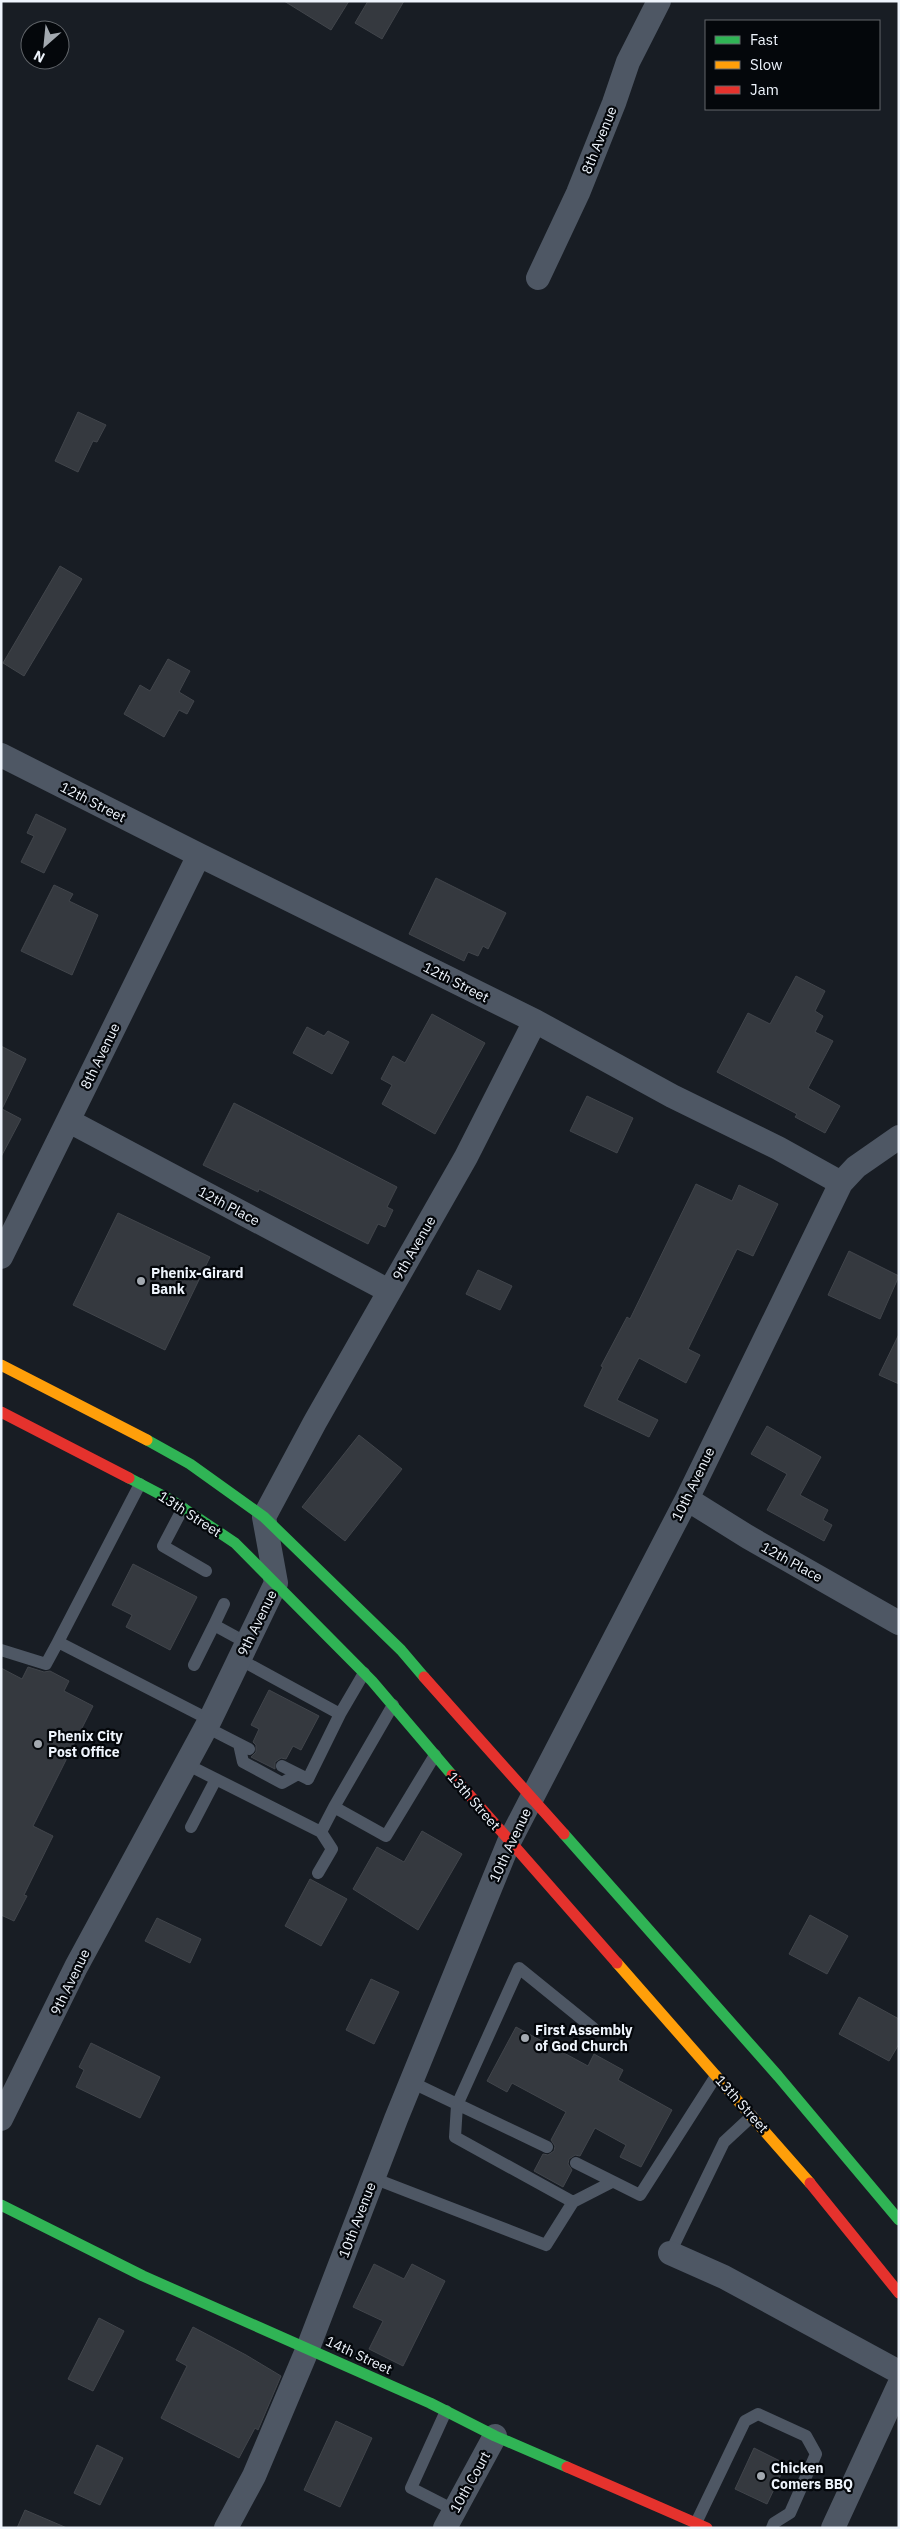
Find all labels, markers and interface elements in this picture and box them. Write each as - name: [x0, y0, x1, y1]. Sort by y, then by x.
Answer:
- north arrow: [20, 20, 70, 70]
- legend: [705, 20, 880, 110]
- text: Fast: [750, 30, 778, 49]
- text: N: [30, 46, 48, 67]
- text: Slow: [750, 55, 783, 74]
- text: Jam: [750, 80, 779, 99]
- street label: 8th Avenue: [577, 103, 621, 176]
- street label: 12th Street: [57, 778, 129, 826]
- street label: 12th Street: [420, 958, 492, 1006]
- street label: 8th Avenue: [76, 1020, 124, 1092]
- street label: 12th Place: [195, 1182, 263, 1230]
- street label: 9th Avenue: [388, 1212, 440, 1283]
- place label: Phenix-Girard Bank: [151, 1264, 244, 1298]
- marker: Phenix-Girard Bank: [135, 1275, 147, 1287]
- street label: 10th Avenue: [667, 1444, 719, 1524]
- street label: 13th Street: [155, 1487, 225, 1541]
- street label: 12th Place: [758, 1538, 826, 1586]
- street label: 9th Avenue: [233, 1587, 281, 1659]
- place label: Phenix City Post Office: [48, 1727, 123, 1761]
- marker: Phenix City Post Office: [32, 1738, 44, 1750]
- street label: 13th Street: [444, 1768, 504, 1834]
- street label: 10th Avenue: [485, 1805, 535, 1885]
- street label: 9th Avenue: [46, 1946, 94, 2018]
- place label: First Assembly of God Church: [535, 2021, 633, 2055]
- marker: First Assembly of God Church: [519, 2032, 531, 2044]
- street label: 13th Street: [711, 2071, 773, 2137]
- street label: 10th Avenue: [334, 2179, 380, 2260]
- street label: 14th Street: [323, 2332, 395, 2378]
- street label: 10th Court: [446, 2448, 494, 2516]
- place label: Chicken Comers BBQ: [771, 2459, 853, 2493]
- marker: Chicken Comers BBQ: [755, 2470, 767, 2482]

